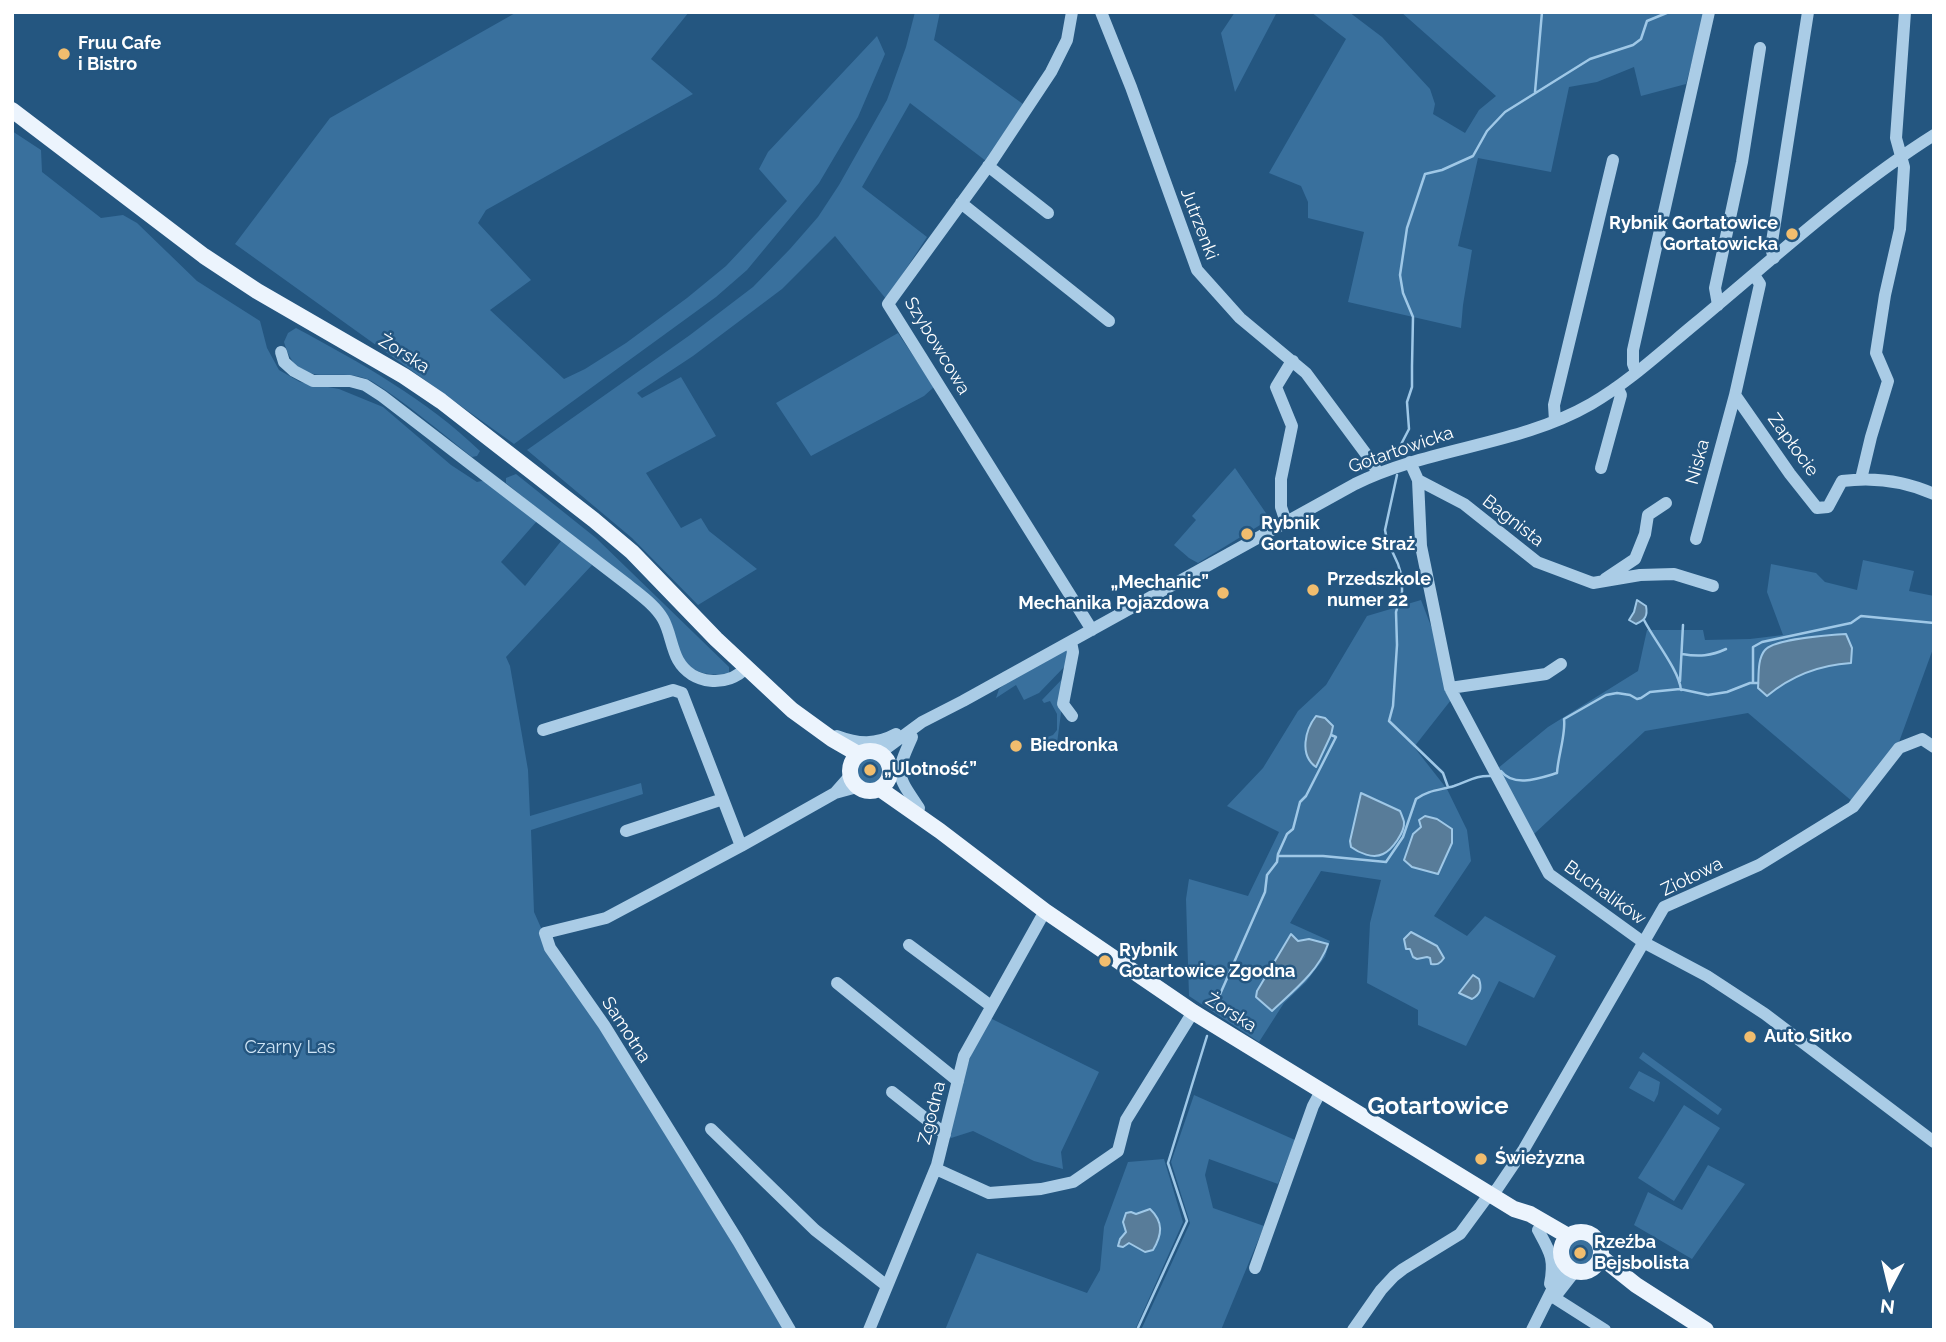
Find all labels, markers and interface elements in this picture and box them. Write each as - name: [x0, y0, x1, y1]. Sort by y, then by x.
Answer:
- place label: Fruu Cafe i Bistro: [78, 33, 161, 76]
- marker: Fruu Cafe i Bistro: [56, 46, 72, 62]
- street label: Jutrzenki: [1176, 185, 1222, 263]
- place label: Rybnik Gortatowice Gortatowicka: [1609, 213, 1778, 256]
- marker: Rybnik Gortatowice Gortatowicka: [1784, 226, 1800, 242]
- street label: Szybowcowa: [899, 293, 975, 399]
- street label: Żorska: [375, 330, 433, 378]
- street label: Zapłocie: [1763, 409, 1823, 481]
- street label: Gotartowicka: [1346, 422, 1456, 478]
- street label: Niska: [1682, 437, 1714, 487]
- street label: Bagnista: [1478, 490, 1548, 552]
- place label: Rybnik Gortatowice Straż: [1261, 513, 1415, 556]
- marker: Rybnik Gortatowice Straż: [1239, 526, 1255, 542]
- place label: Przedszkole numer 22: [1327, 569, 1431, 612]
- place label: „Mechanic” Mechanika Pojazdowa: [1018, 572, 1209, 614]
- marker: Przedszkole numer 22: [1305, 582, 1321, 598]
- marker: „Mechanic” Mechanika Pojazdowa: [1215, 585, 1231, 601]
- place label: Biedronka: [1030, 735, 1118, 757]
- marker: Biedronka: [1008, 738, 1024, 754]
- place label: „Ulotność”: [884, 759, 977, 781]
- marker: „Ulotność”: [862, 762, 878, 778]
- street label: Ziołowa: [1658, 853, 1726, 901]
- street label: Buchalików: [1560, 856, 1650, 930]
- place label: Rybnik Gotartowice Zgodna: [1119, 940, 1295, 982]
- marker: Rybnik Gotartowice Zgodna: [1097, 953, 1113, 969]
- street label: Żorska: [1202, 989, 1260, 1037]
- street label: Samotna: [597, 993, 655, 1067]
- place label: Auto Sitko: [1764, 1026, 1852, 1048]
- marker: Auto Sitko: [1742, 1029, 1758, 1045]
- park label: Czarny Las: [245, 1037, 335, 1059]
- street label: Zgodna: [914, 1079, 950, 1147]
- district label: Gotartowice: [1367, 1093, 1509, 1121]
- place label: Świeżyzna: [1495, 1148, 1585, 1170]
- marker: Świeżyzna: [1473, 1151, 1489, 1167]
- place label: Rzeźba Bejsbolista: [1594, 1232, 1689, 1274]
- marker: Rzeźba Bejsbolista: [1572, 1245, 1588, 1261]
- north arrow: [1855, 1251, 1925, 1321]
- text: N: [1879, 1295, 1896, 1319]

